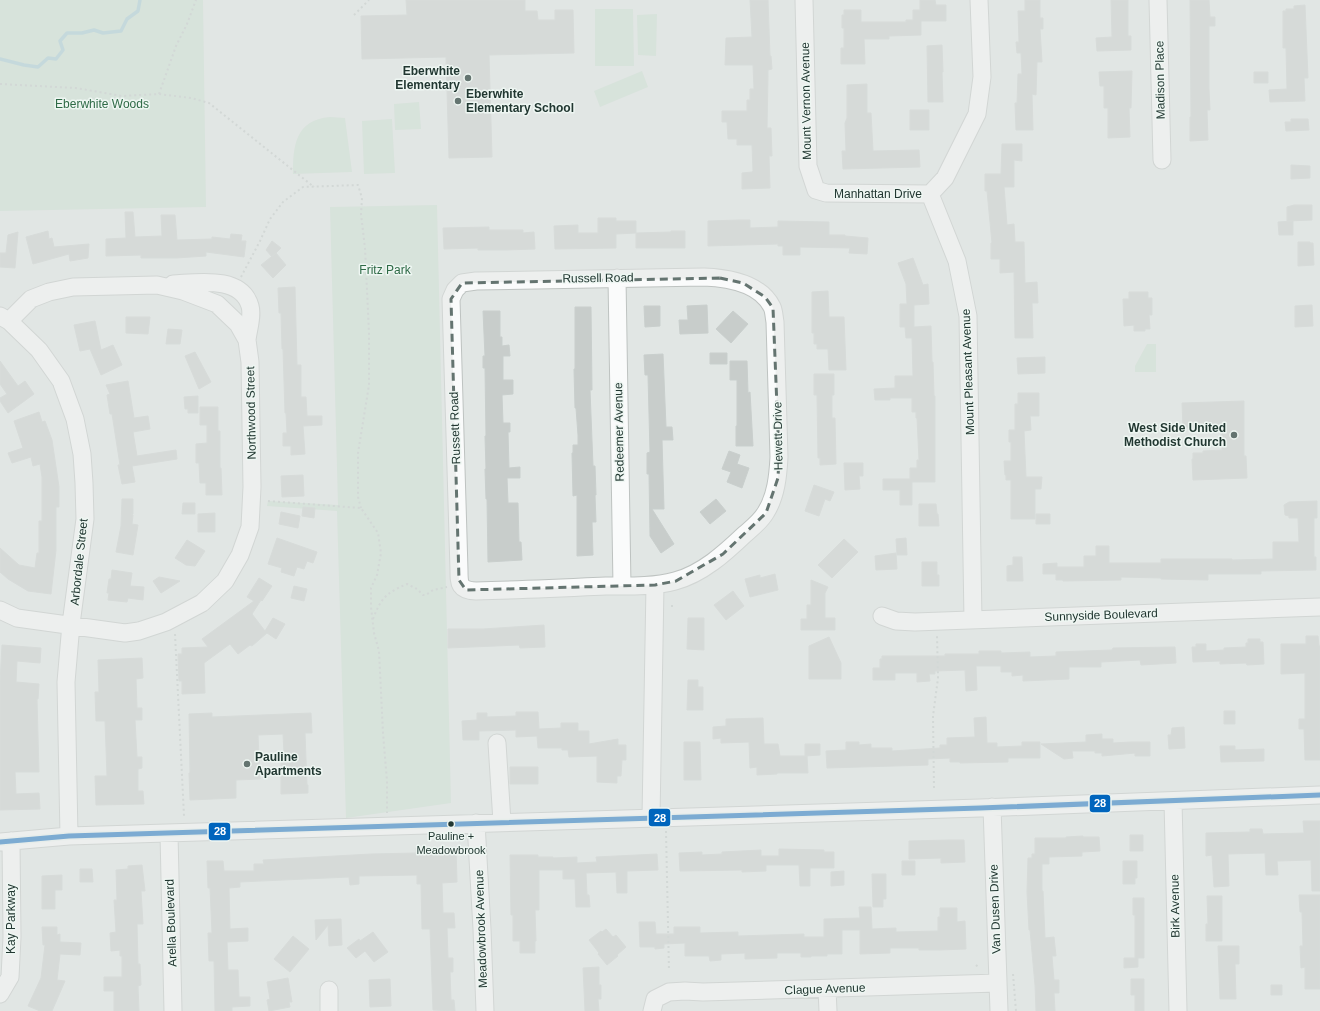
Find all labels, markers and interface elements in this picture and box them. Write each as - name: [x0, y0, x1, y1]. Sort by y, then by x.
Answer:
- street label: Madison Place: [1152, 40, 1168, 119]
- street label: Mount Vernon Avenue: [798, 42, 814, 160]
- place label: Eberwhite Elementary: [395, 64, 460, 92]
- marker: Eberwhite Elementary: [463, 73, 473, 83]
- place label: Eberwhite Elementary School: [466, 87, 574, 115]
- marker: Eberwhite Elementary School: [453, 96, 463, 106]
- park label: Eberwhite Woods: [55, 97, 149, 111]
- street label: Manhattan Drive: [834, 187, 922, 201]
- park label: Fritz Park: [359, 263, 412, 277]
- street label: Russell Road: [562, 270, 634, 286]
- street label: Mount Pleasant Avenue: [959, 308, 977, 435]
- street label: Northwood Street: [243, 366, 259, 460]
- street label: Redeemer Avenue: [611, 382, 627, 482]
- street label: Russett Road: [447, 391, 463, 465]
- street label: Hewett Drive: [770, 401, 786, 470]
- place label: West Side United Methodist Church: [1124, 421, 1226, 449]
- marker: West Side United Methodist Church: [1229, 430, 1239, 440]
- street label: Arbordale Street: [67, 517, 91, 606]
- street label: Sunnyside Boulevard: [1044, 606, 1158, 624]
- place label: Pauline Apartments: [255, 750, 322, 778]
- marker: Pauline Apartments: [242, 759, 252, 769]
- line badge: 28: [1089, 794, 1111, 813]
- text: 28: [1094, 797, 1106, 809]
- line badge: 28: [648, 808, 671, 827]
- text: 28: [654, 812, 666, 824]
- marker: Pauline + Meadowbrook: [446, 819, 456, 829]
- line badge: 28: [208, 822, 231, 841]
- text: 28: [214, 825, 226, 837]
- place label: Pauline + Meadowbrook: [416, 830, 486, 856]
- street label: Van Dusen Drive: [986, 864, 1004, 954]
- street label: Meadowbrook Avenue: [472, 869, 490, 988]
- street label: Birk Avenue: [1167, 874, 1183, 938]
- street label: Arella Boulevard: [162, 879, 180, 967]
- street label: Kay Parkway: [4, 884, 18, 954]
- street label: Clague Avenue: [784, 981, 866, 997]

